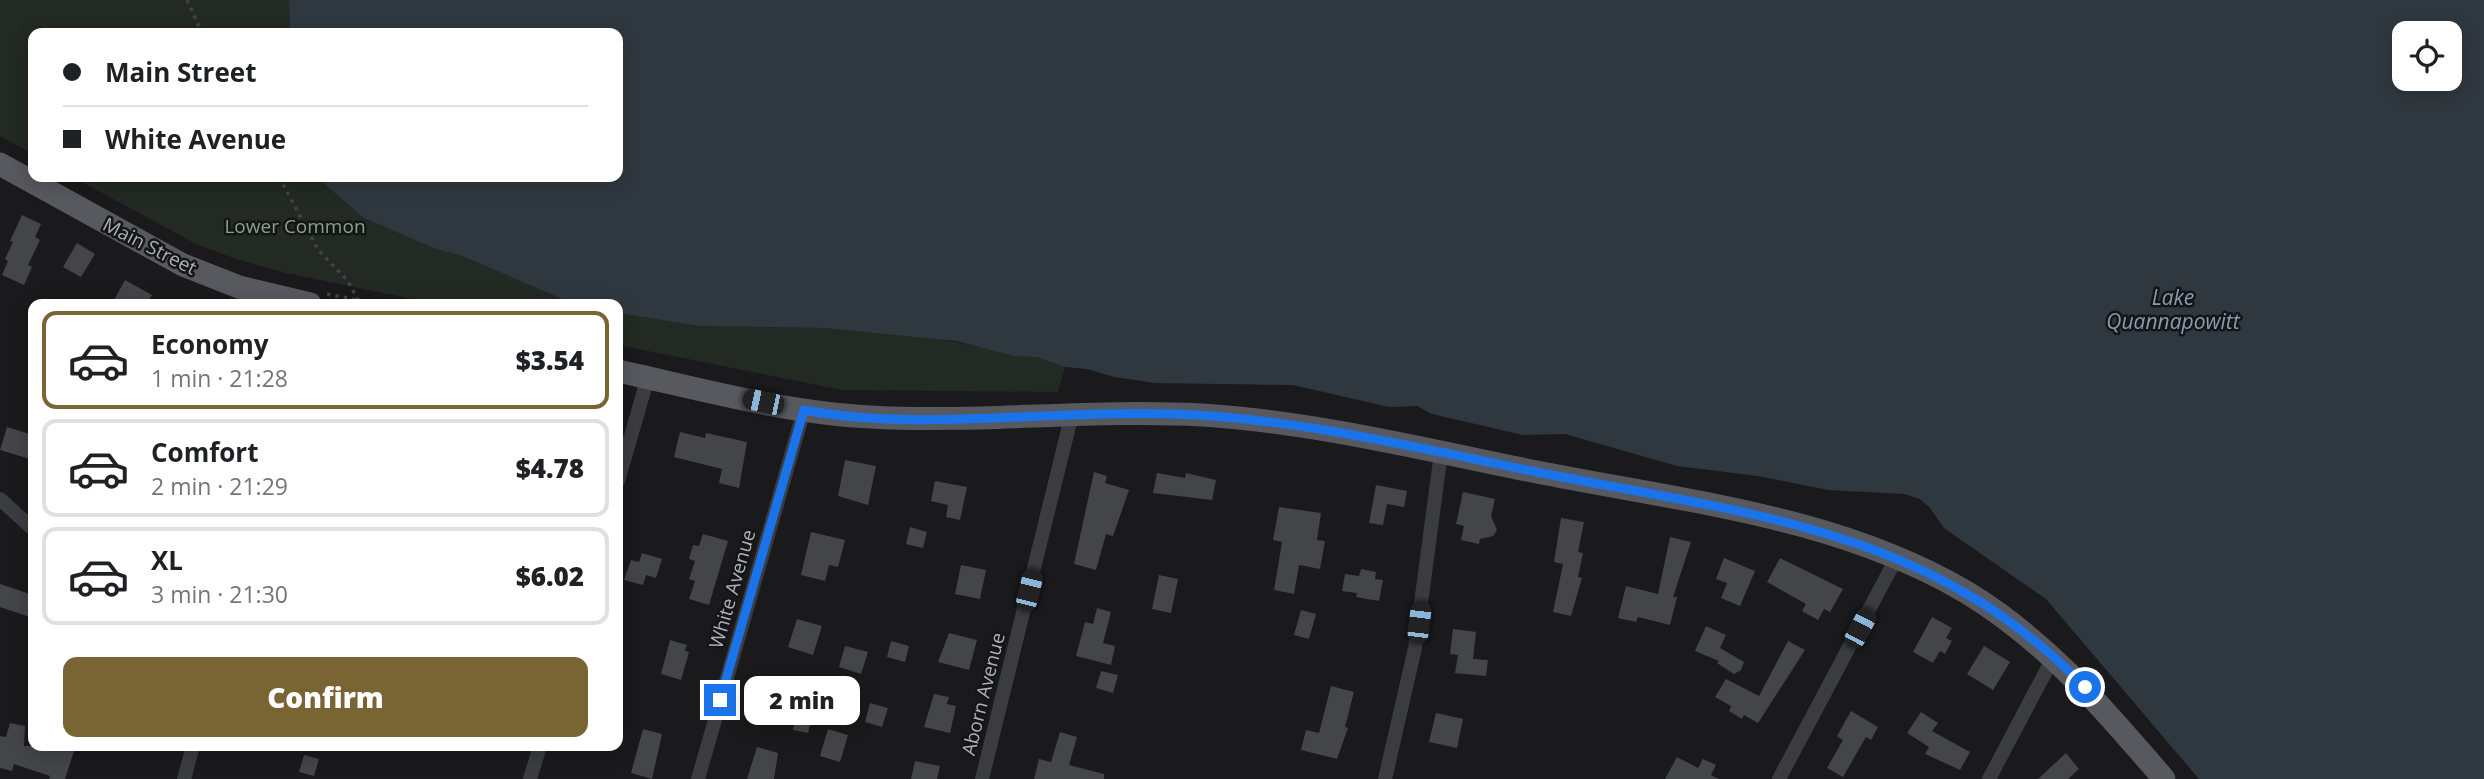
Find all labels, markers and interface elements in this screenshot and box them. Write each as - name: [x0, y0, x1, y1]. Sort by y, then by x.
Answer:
- map controls: [2392, 21, 2462, 91]
- button: locate: [2392, 21, 2462, 91]
- text: Main Street: [105, 54, 256, 90]
- text: White Avenue: [105, 121, 286, 157]
- street label: Main Street: [99, 211, 202, 281]
- park label: Lower Common: [224, 213, 366, 239]
- water label: Lake Quannapowitt: [2106, 283, 2241, 335]
- text: Economy: [151, 326, 269, 362]
- icon: car: [67, 329, 130, 392]
- text: $3.54: [516, 342, 584, 378]
- text: 1 min · 21:28: [151, 362, 288, 394]
- car: [741, 387, 786, 417]
- text: Comfort: [151, 434, 258, 470]
- icon: car: [67, 437, 130, 500]
- text: $4.78: [516, 450, 584, 486]
- text: 2 min · 21:29: [151, 470, 288, 502]
- street label: White Avenue: [703, 527, 761, 651]
- text: XL: [151, 542, 183, 578]
- icon: car: [67, 545, 130, 608]
- text: $6.02: [516, 558, 584, 594]
- car: [1014, 567, 1045, 613]
- text: 3 min · 21:30: [151, 578, 288, 610]
- car: [1407, 600, 1432, 644]
- car: [1841, 605, 1880, 651]
- street label: Aborn Avenue: [955, 630, 1011, 758]
- button: Confirm: [63, 657, 588, 737]
- route start: [2069, 671, 2101, 703]
- callout: 2 min: [744, 676, 860, 724]
- route end: [704, 684, 736, 716]
- text: 2 min: [769, 684, 835, 716]

